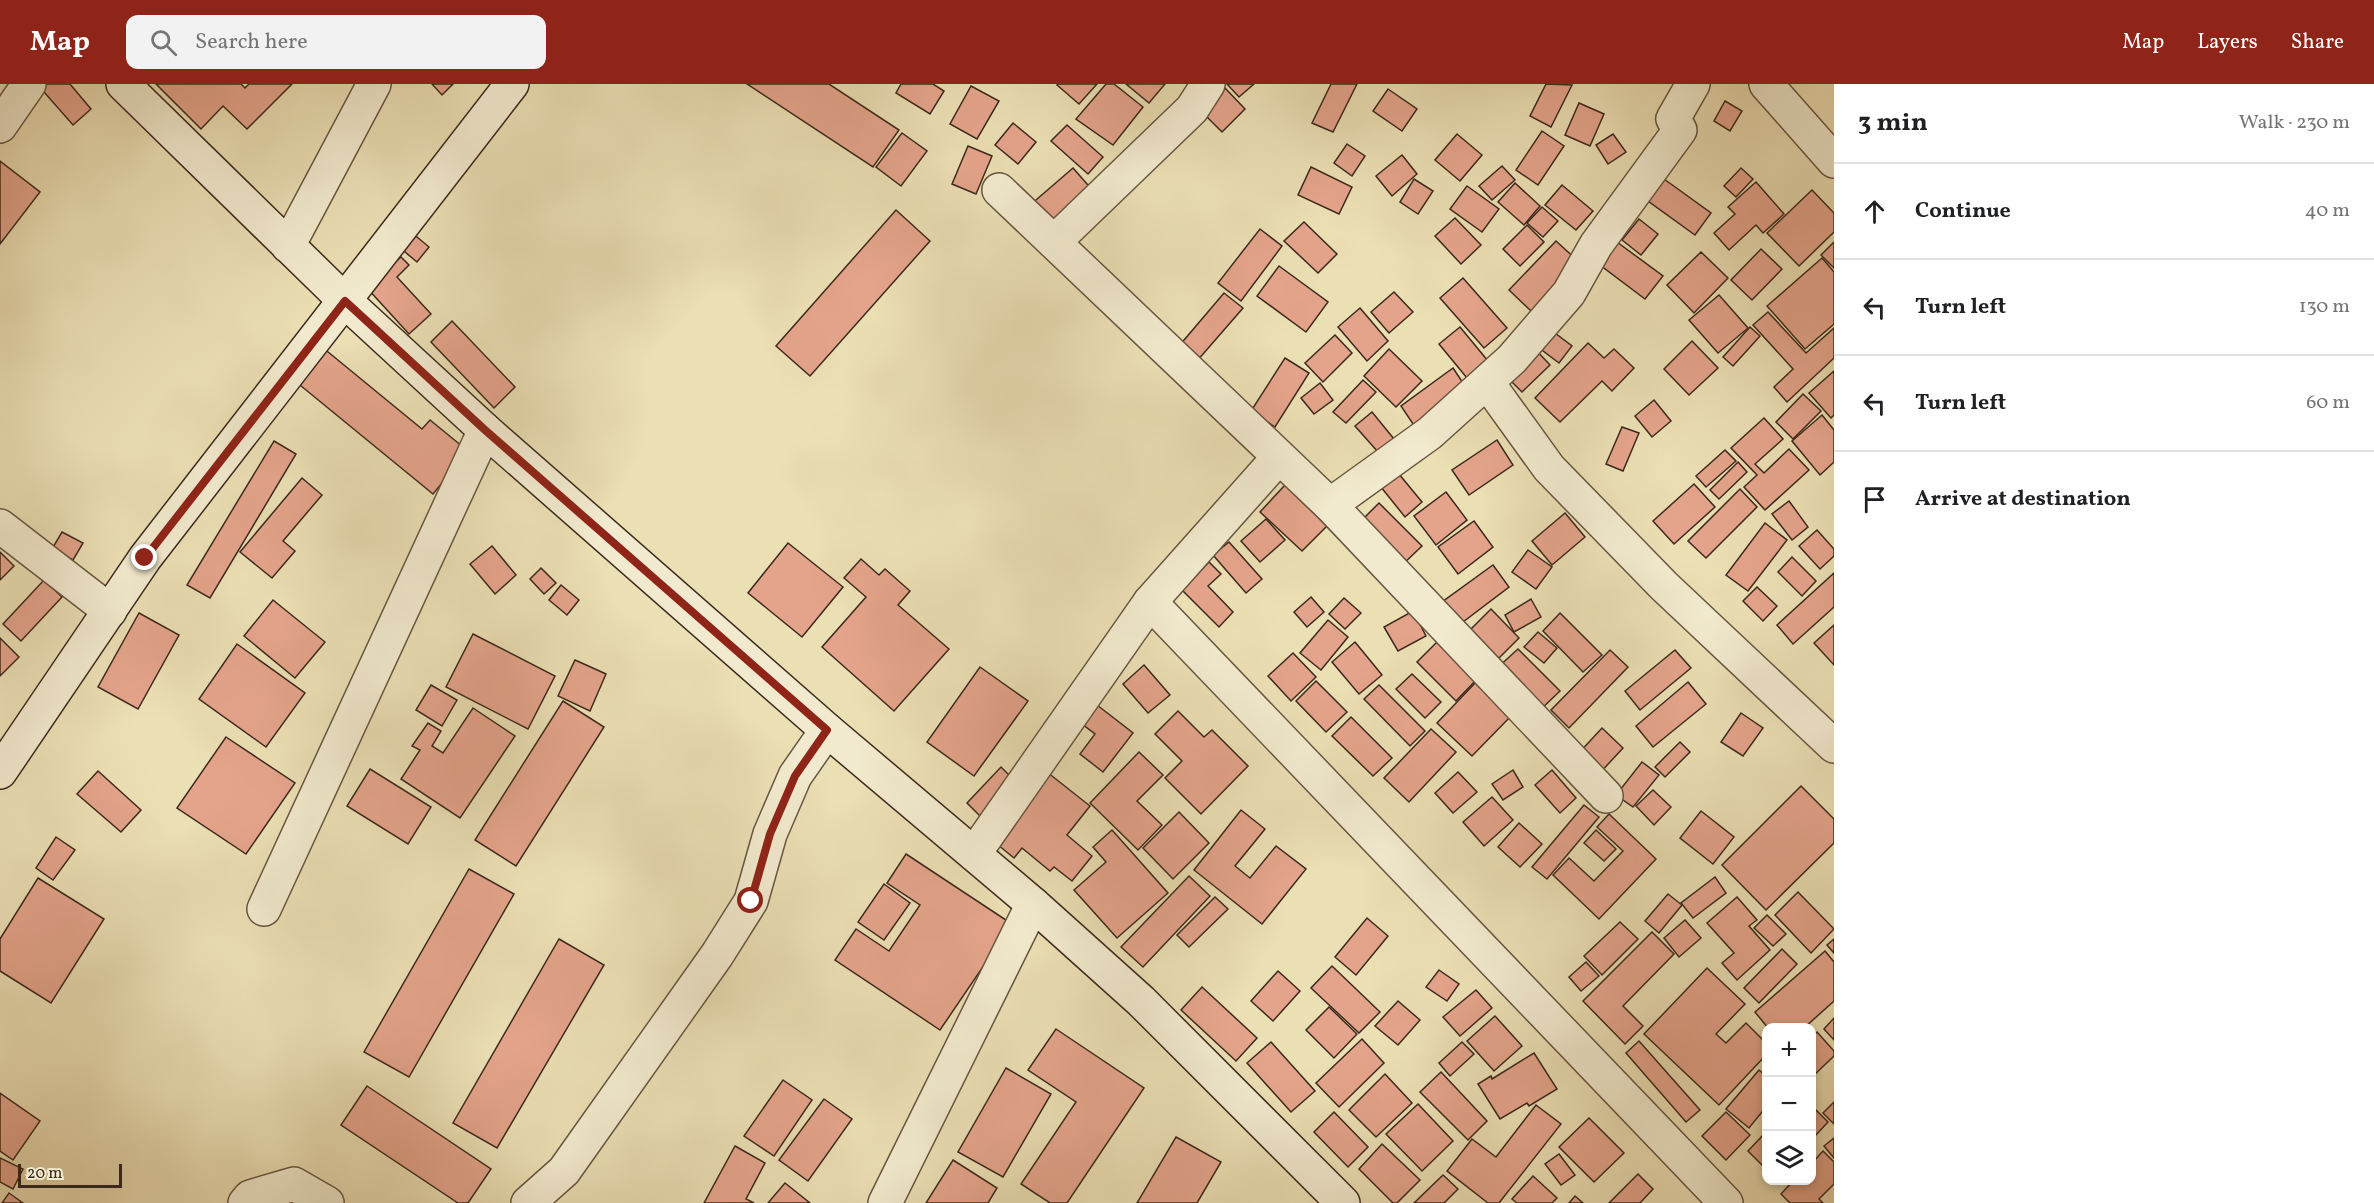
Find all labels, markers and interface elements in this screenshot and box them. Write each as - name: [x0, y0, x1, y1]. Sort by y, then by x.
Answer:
- search box: [126, 15, 546, 69]
- text: Map: [30, 23, 90, 62]
- icon: search: [147, 26, 180, 59]
- text: Search here: [195, 27, 308, 58]
- text: Map: [2122, 28, 2164, 57]
- text: Layers: [2197, 28, 2258, 57]
- text: Share: [2291, 28, 2344, 57]
- text: 3 min: [1858, 105, 1928, 141]
- text: Walk · 230 m: [2239, 109, 2350, 137]
- icon: ahead: [1858, 195, 1891, 228]
- text: Continue: [1915, 196, 2011, 227]
- text: 40 m: [2305, 197, 2350, 225]
- icon: left: [1858, 291, 1891, 324]
- text: Turn left: [1915, 292, 2006, 323]
- text: 130 m: [2299, 293, 2350, 321]
- icon: left: [1858, 387, 1891, 420]
- text: Turn left: [1915, 388, 2006, 419]
- text: 60 m: [2306, 389, 2350, 417]
- icon: arrive: [1858, 483, 1891, 516]
- text: Arrive at destination: [1915, 484, 2131, 515]
- route end: [131, 544, 157, 570]
- route start: [737, 887, 763, 913]
- map controls: [1762, 1023, 1816, 1185]
- button: +: [1762, 1023, 1816, 1077]
- button: −: [1762, 1077, 1816, 1131]
- button: layers: [1762, 1131, 1816, 1185]
- scale bar: [18, 1161, 122, 1188]
- text: 20 m: [27, 1163, 62, 1185]

